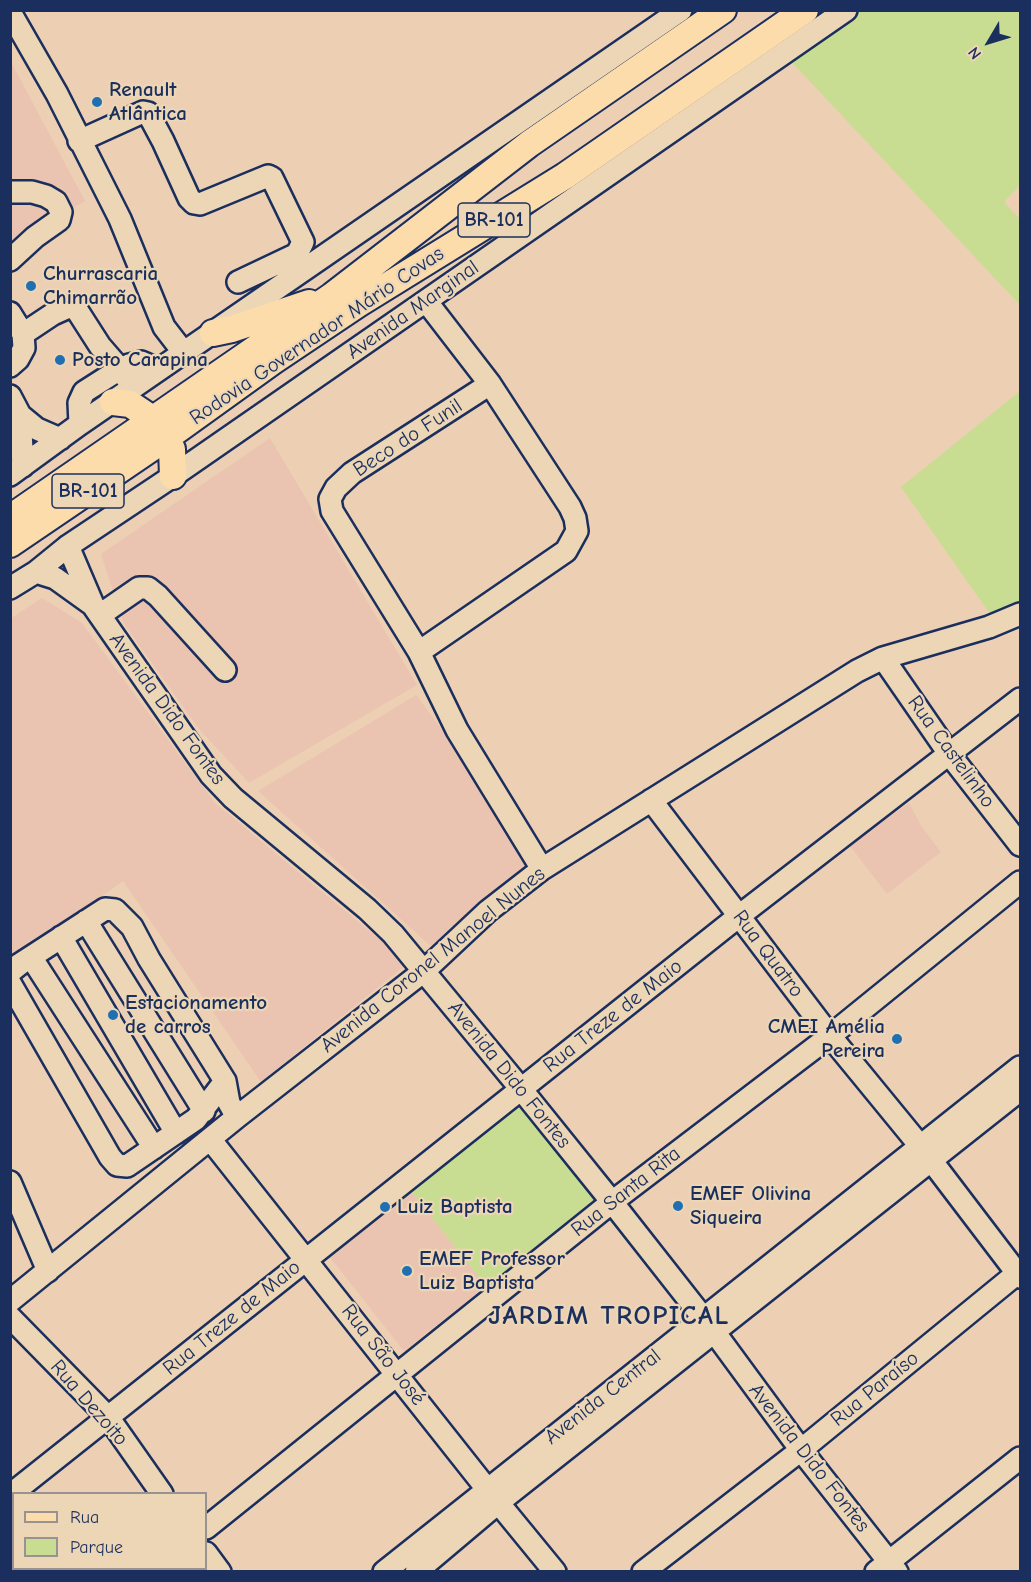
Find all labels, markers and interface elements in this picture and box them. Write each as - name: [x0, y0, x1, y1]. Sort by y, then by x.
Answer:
- north arrow: [959, 12, 1019, 72]
- text: N: [965, 43, 985, 63]
- place label: Renault Atlântica: [109, 77, 187, 127]
- marker: Renault Atlântica: [90, 95, 104, 109]
- road number: BR-101: [458, 203, 530, 237]
- street label: Rodovia Governador Mário Covas: [185, 241, 449, 431]
- street label: Avenida Marginal: [342, 255, 484, 365]
- place label: Churrascaria Chimarrão: [43, 261, 158, 311]
- marker: Churrascaria Chimarrão: [24, 279, 38, 293]
- place label: Posto Carapina: [72, 347, 208, 373]
- marker: Posto Carapina: [53, 353, 67, 367]
- street label: Beco do Funil: [349, 393, 467, 483]
- road number: BR-101: [52, 474, 124, 508]
- street label: Avenida Dido Fontes: [103, 628, 231, 790]
- street label: Rua Castelinho: [902, 691, 1000, 813]
- street label: Avenida Coronel Manoel Nunes: [315, 861, 551, 1059]
- street label: Rua Quatro: [727, 905, 809, 1003]
- street label: Rua Treze de Maio: [538, 954, 688, 1078]
- place label: Estacionamento de carros: [125, 990, 267, 1040]
- street label: Avenida Dido Fontes: [442, 996, 576, 1154]
- marker: Estacionamento de carros: [106, 1008, 120, 1022]
- place label: CMEI Amélia Pereira: [768, 1014, 885, 1064]
- marker: CMEI Amélia Pereira: [890, 1032, 904, 1046]
- street label: Rua Santa Rita: [566, 1141, 686, 1243]
- place label: EMEF Olivina Siqueira: [690, 1181, 811, 1231]
- place label: Luiz Baptista: [397, 1194, 513, 1220]
- marker: EMEF Olivina Siqueira: [671, 1199, 685, 1213]
- marker: Luiz Baptista: [378, 1200, 392, 1214]
- place label: EMEF Professor Luiz Baptista: [419, 1246, 565, 1296]
- street label: Rua Treze de Maio: [158, 1255, 306, 1381]
- marker: EMEF Professor Luiz Baptista: [400, 1264, 414, 1278]
- street label: Rua São José: [336, 1299, 430, 1411]
- district label: JARDIM TROPICAL: [488, 1300, 730, 1332]
- street label: Avenida Central: [540, 1344, 666, 1450]
- street label: Rua Paraíso: [826, 1346, 924, 1432]
- street label: Rua Dezoito: [45, 1355, 133, 1451]
- street label: Avenida Dido Fontes: [743, 1379, 875, 1537]
- legend: [12, 1492, 207, 1570]
- text: Rua: [70, 1507, 99, 1528]
- text: Parque: [70, 1537, 123, 1558]

